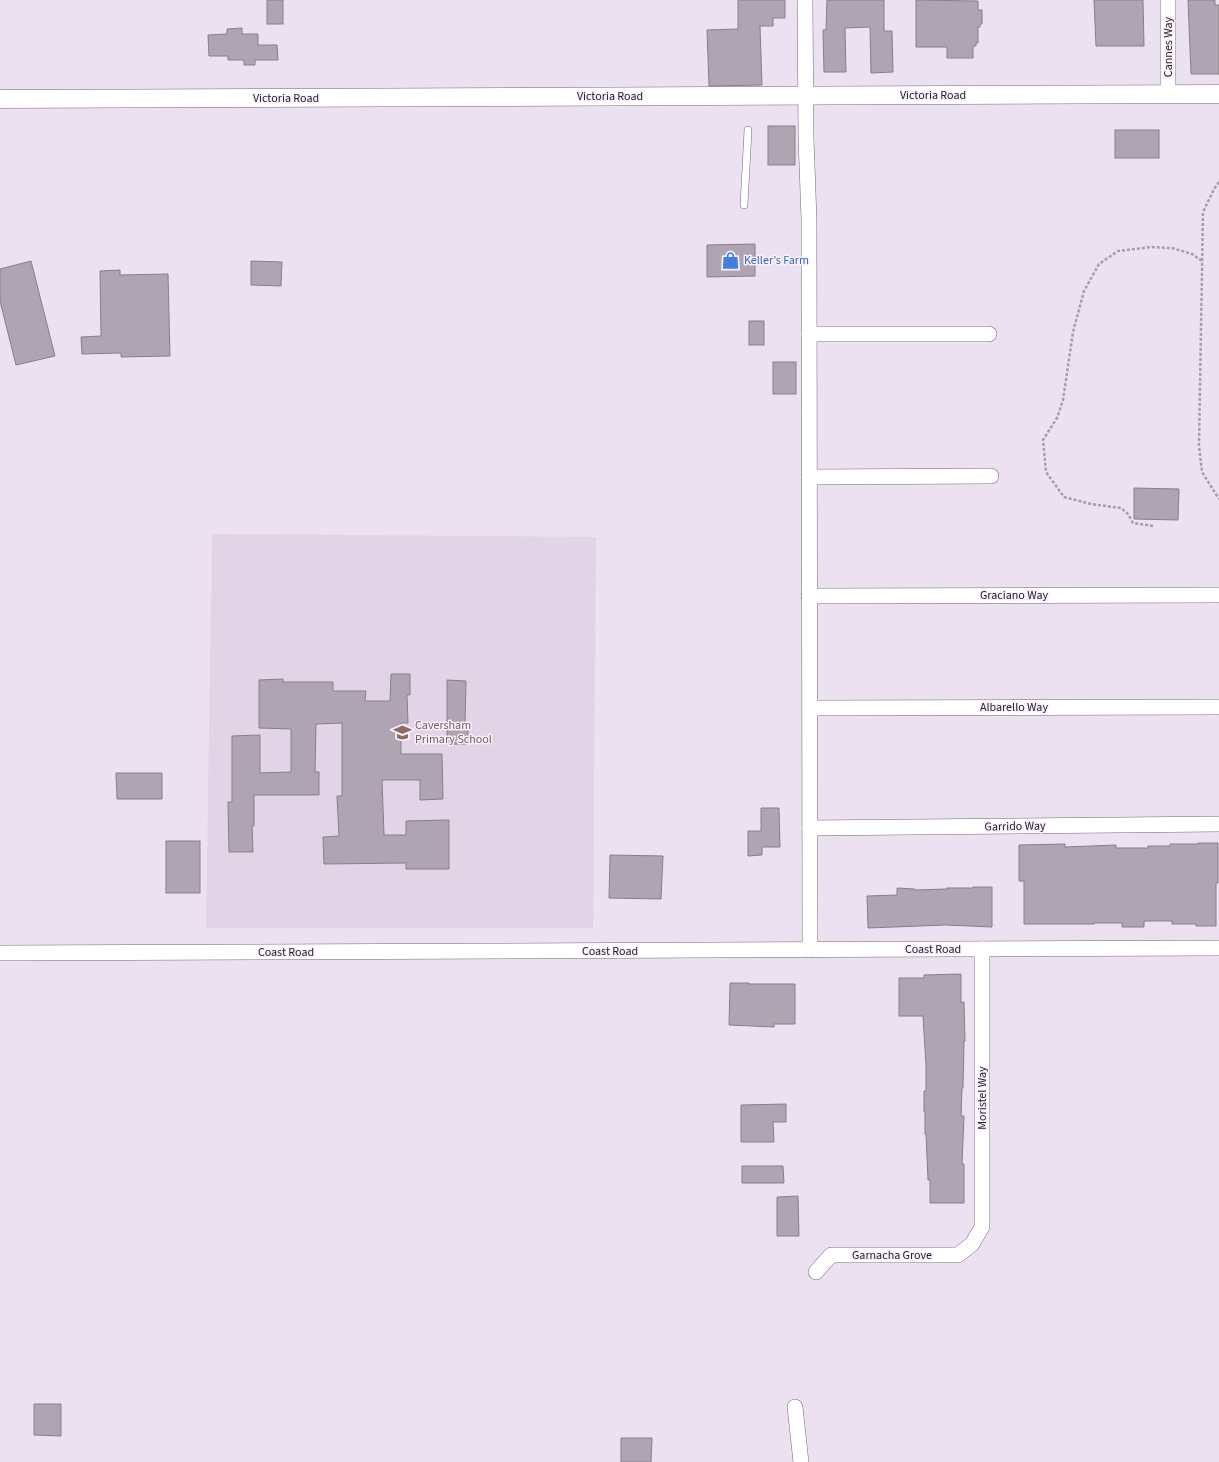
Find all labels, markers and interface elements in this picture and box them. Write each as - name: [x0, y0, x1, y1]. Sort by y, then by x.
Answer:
- street label: Cannes Way: [1160, 16, 1177, 77]
- street label: Victoria Road: [900, 87, 966, 104]
- street label: Victoria Road: [577, 88, 643, 105]
- street label: Victoria Road: [253, 90, 319, 107]
- shop icon: Keller’s Farm: [721, 250, 741, 270]
- place label: Keller’s Farm: [744, 252, 809, 269]
- street label: Graciano Way: [980, 587, 1048, 604]
- street label: Albarello Way: [980, 699, 1048, 716]
- place label: Caversham Primary School: [415, 717, 492, 748]
- school or university icon: Caversham Primary School: [392, 722, 412, 742]
- street label: Garrido Way: [984, 817, 1046, 836]
- street label: Coast Road: [905, 941, 961, 958]
- street label: Coast Road: [582, 943, 638, 960]
- street label: Coast Road: [258, 944, 314, 961]
- street label: Moristel Way: [974, 1066, 991, 1130]
- street label: Garnacha Grove: [852, 1247, 932, 1264]

